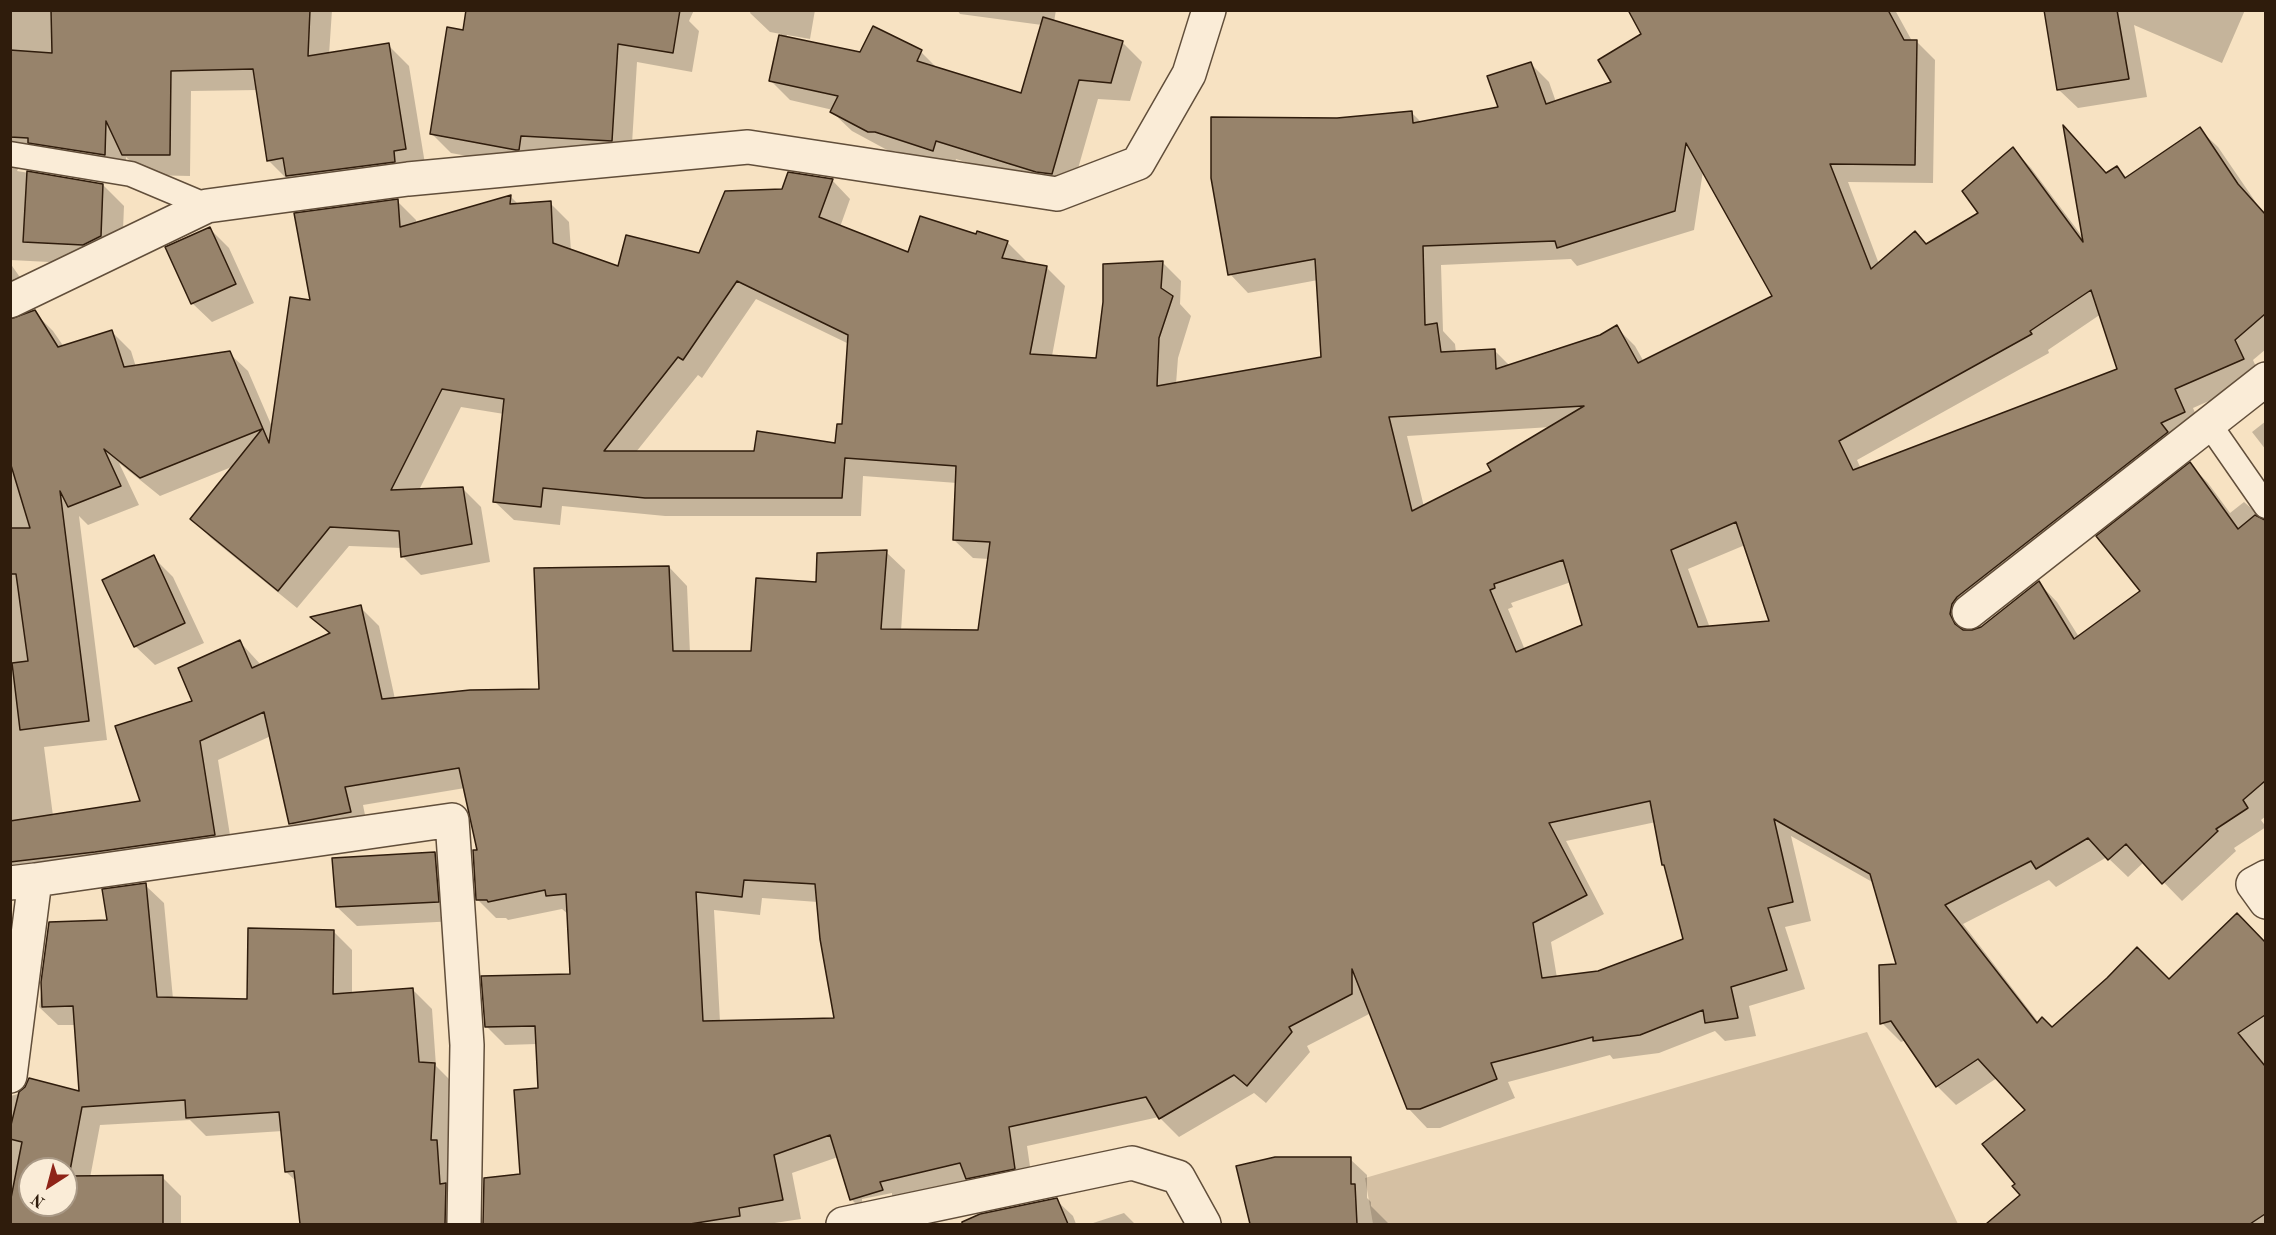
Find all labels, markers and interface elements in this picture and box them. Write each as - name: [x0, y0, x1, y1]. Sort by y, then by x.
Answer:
- north arrow: [18, 1157, 78, 1217]
- text: N: [29, 1190, 48, 1210]

